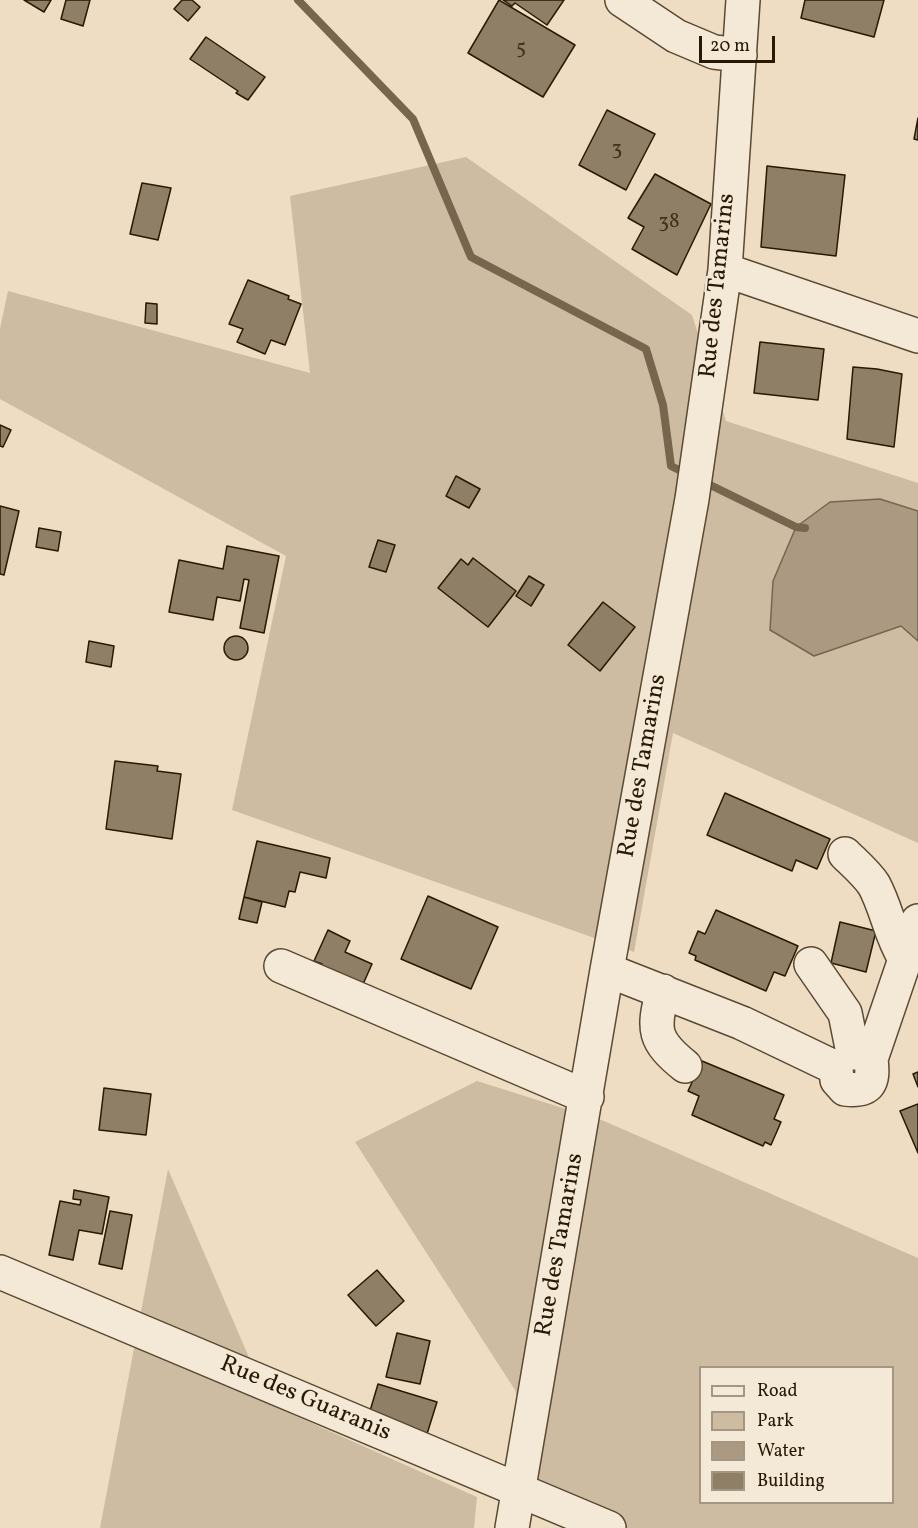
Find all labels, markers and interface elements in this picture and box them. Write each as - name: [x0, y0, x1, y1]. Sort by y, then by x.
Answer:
- scale bar: [702, 24, 778, 62]
- text: 20 m: [710, 34, 750, 59]
- house number: 5: [516, 36, 526, 62]
- house number: 3: [612, 137, 622, 163]
- street label: Rue des Tamarins: [695, 192, 743, 380]
- house number: 38: [658, 210, 680, 236]
- street label: Rue des Tamarins: [614, 672, 674, 860]
- street label: Rue des Tamarins: [531, 1151, 591, 1339]
- street label: Rue des Guaranis: [215, 1351, 395, 1449]
- legend: [699, 1366, 894, 1504]
- text: Road: [757, 1379, 798, 1404]
- text: Park: [757, 1409, 794, 1434]
- text: Water: [757, 1439, 805, 1464]
- text: Building: [757, 1469, 825, 1494]

